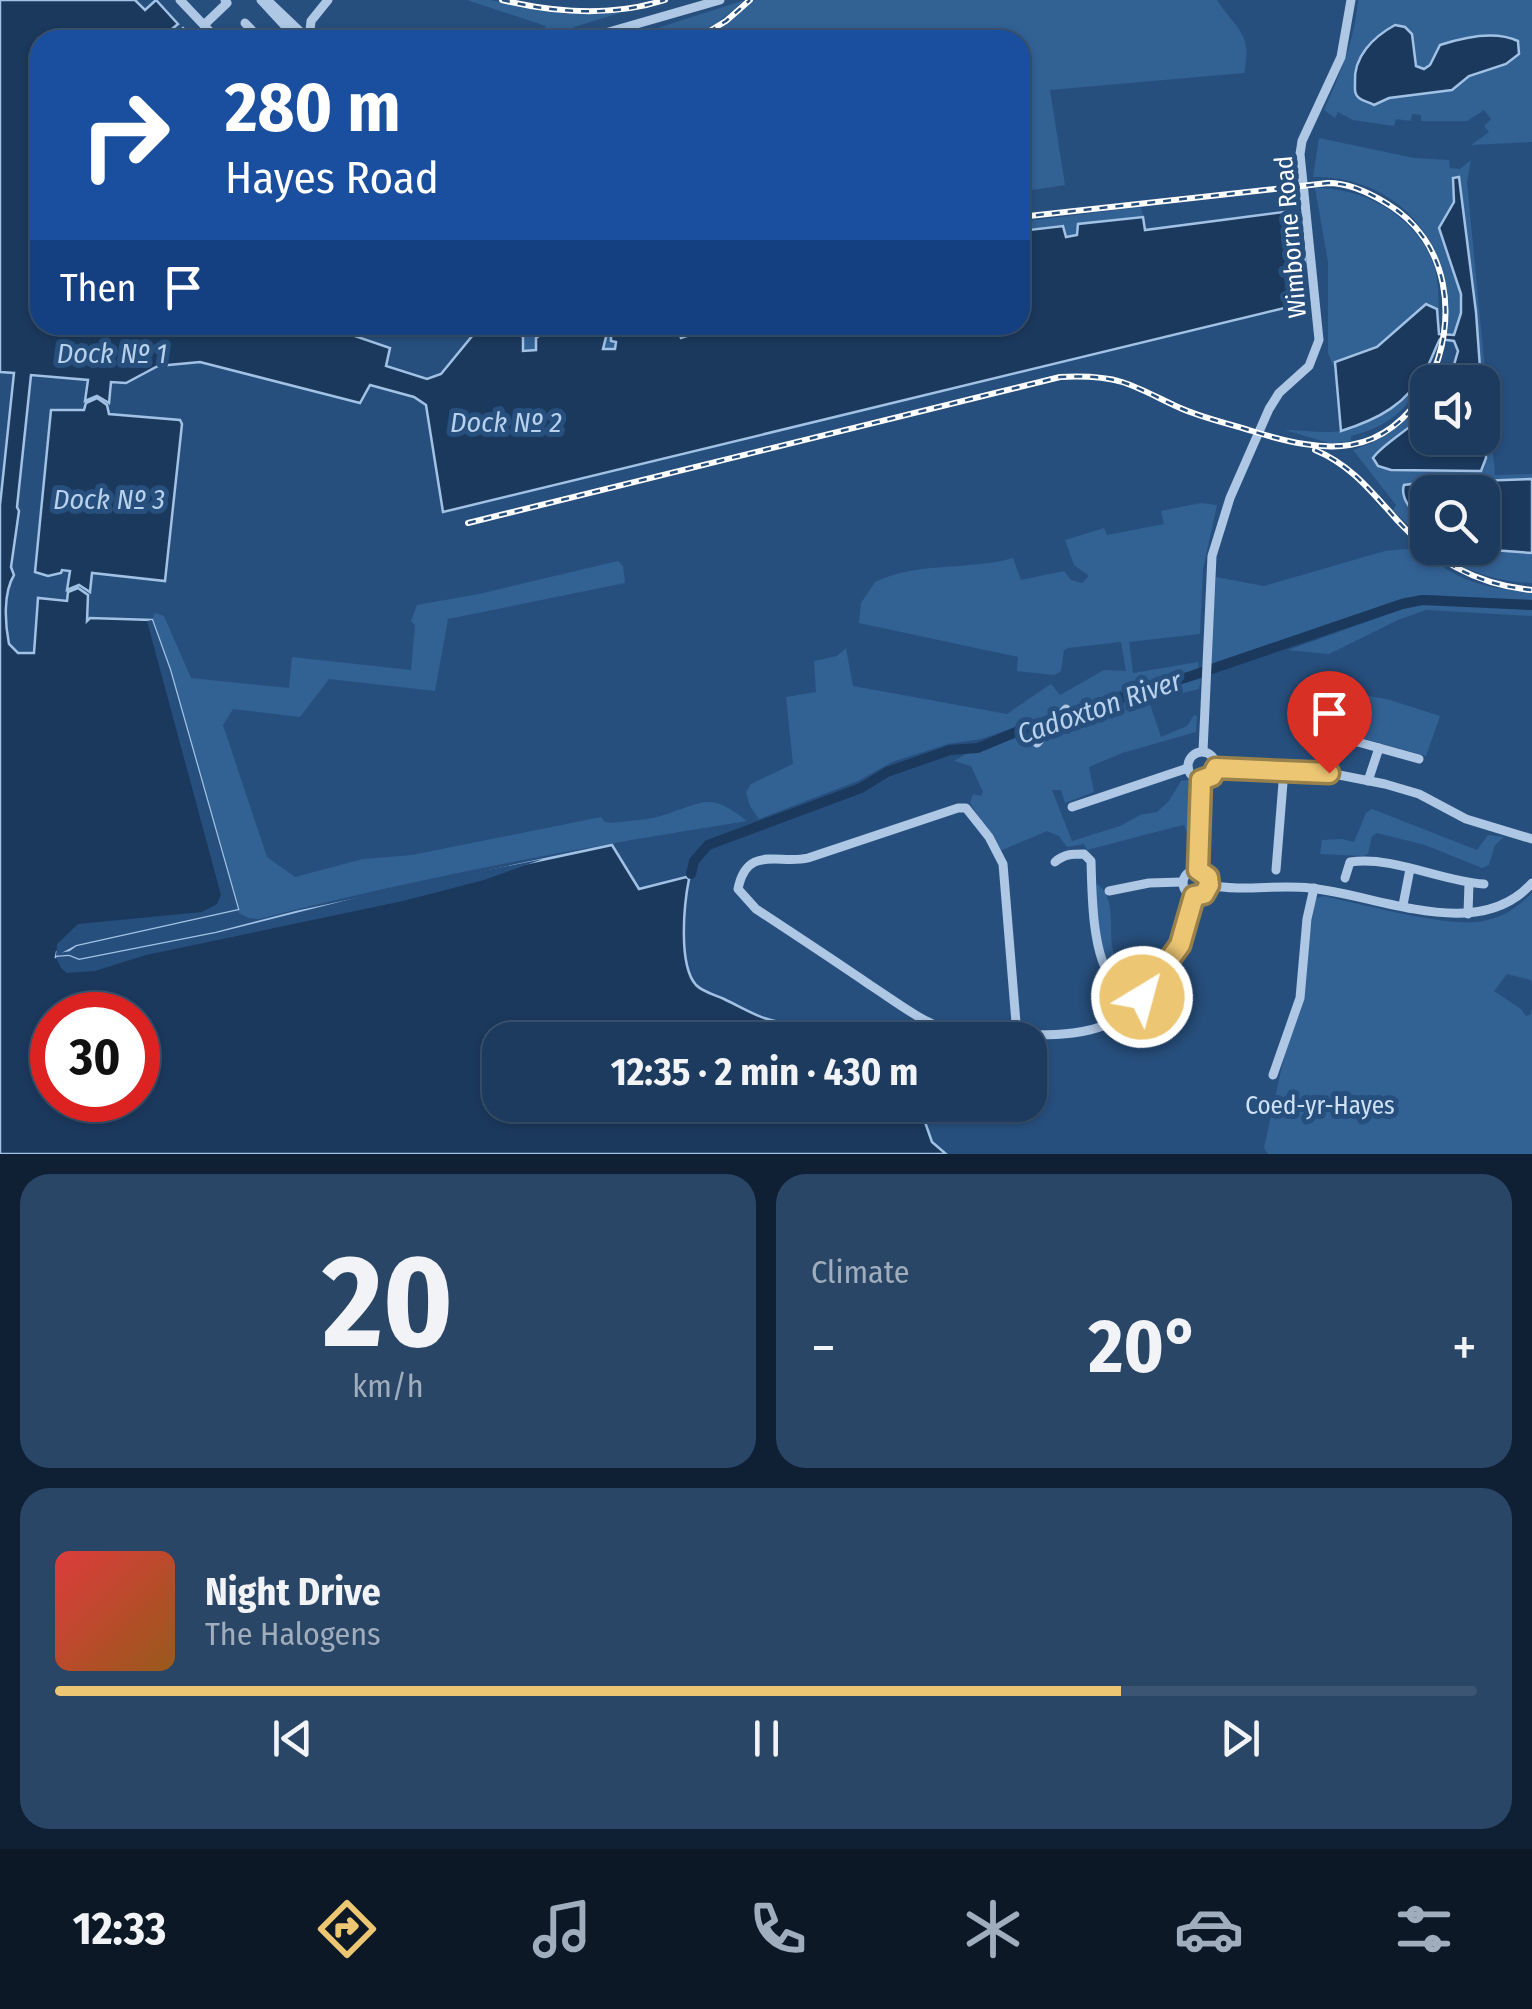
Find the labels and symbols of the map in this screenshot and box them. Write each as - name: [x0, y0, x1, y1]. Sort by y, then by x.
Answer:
- street label: Wimborne Road: [1269, 155, 1313, 319]
- water label: Dock Nº 1: [57, 337, 167, 370]
- water label: Dock Nº 2: [450, 406, 562, 439]
- water label: Dock Nº 3: [53, 483, 165, 516]
- water label: Cadoxton River: [1013, 664, 1187, 751]
- pin: [1287, 671, 1372, 774]
- position arrow: [1090, 945, 1194, 1049]
- speed limit sign: 30: [30, 992, 160, 1122]
- park label: Coed-yr-Hayes: [1245, 1091, 1395, 1121]

